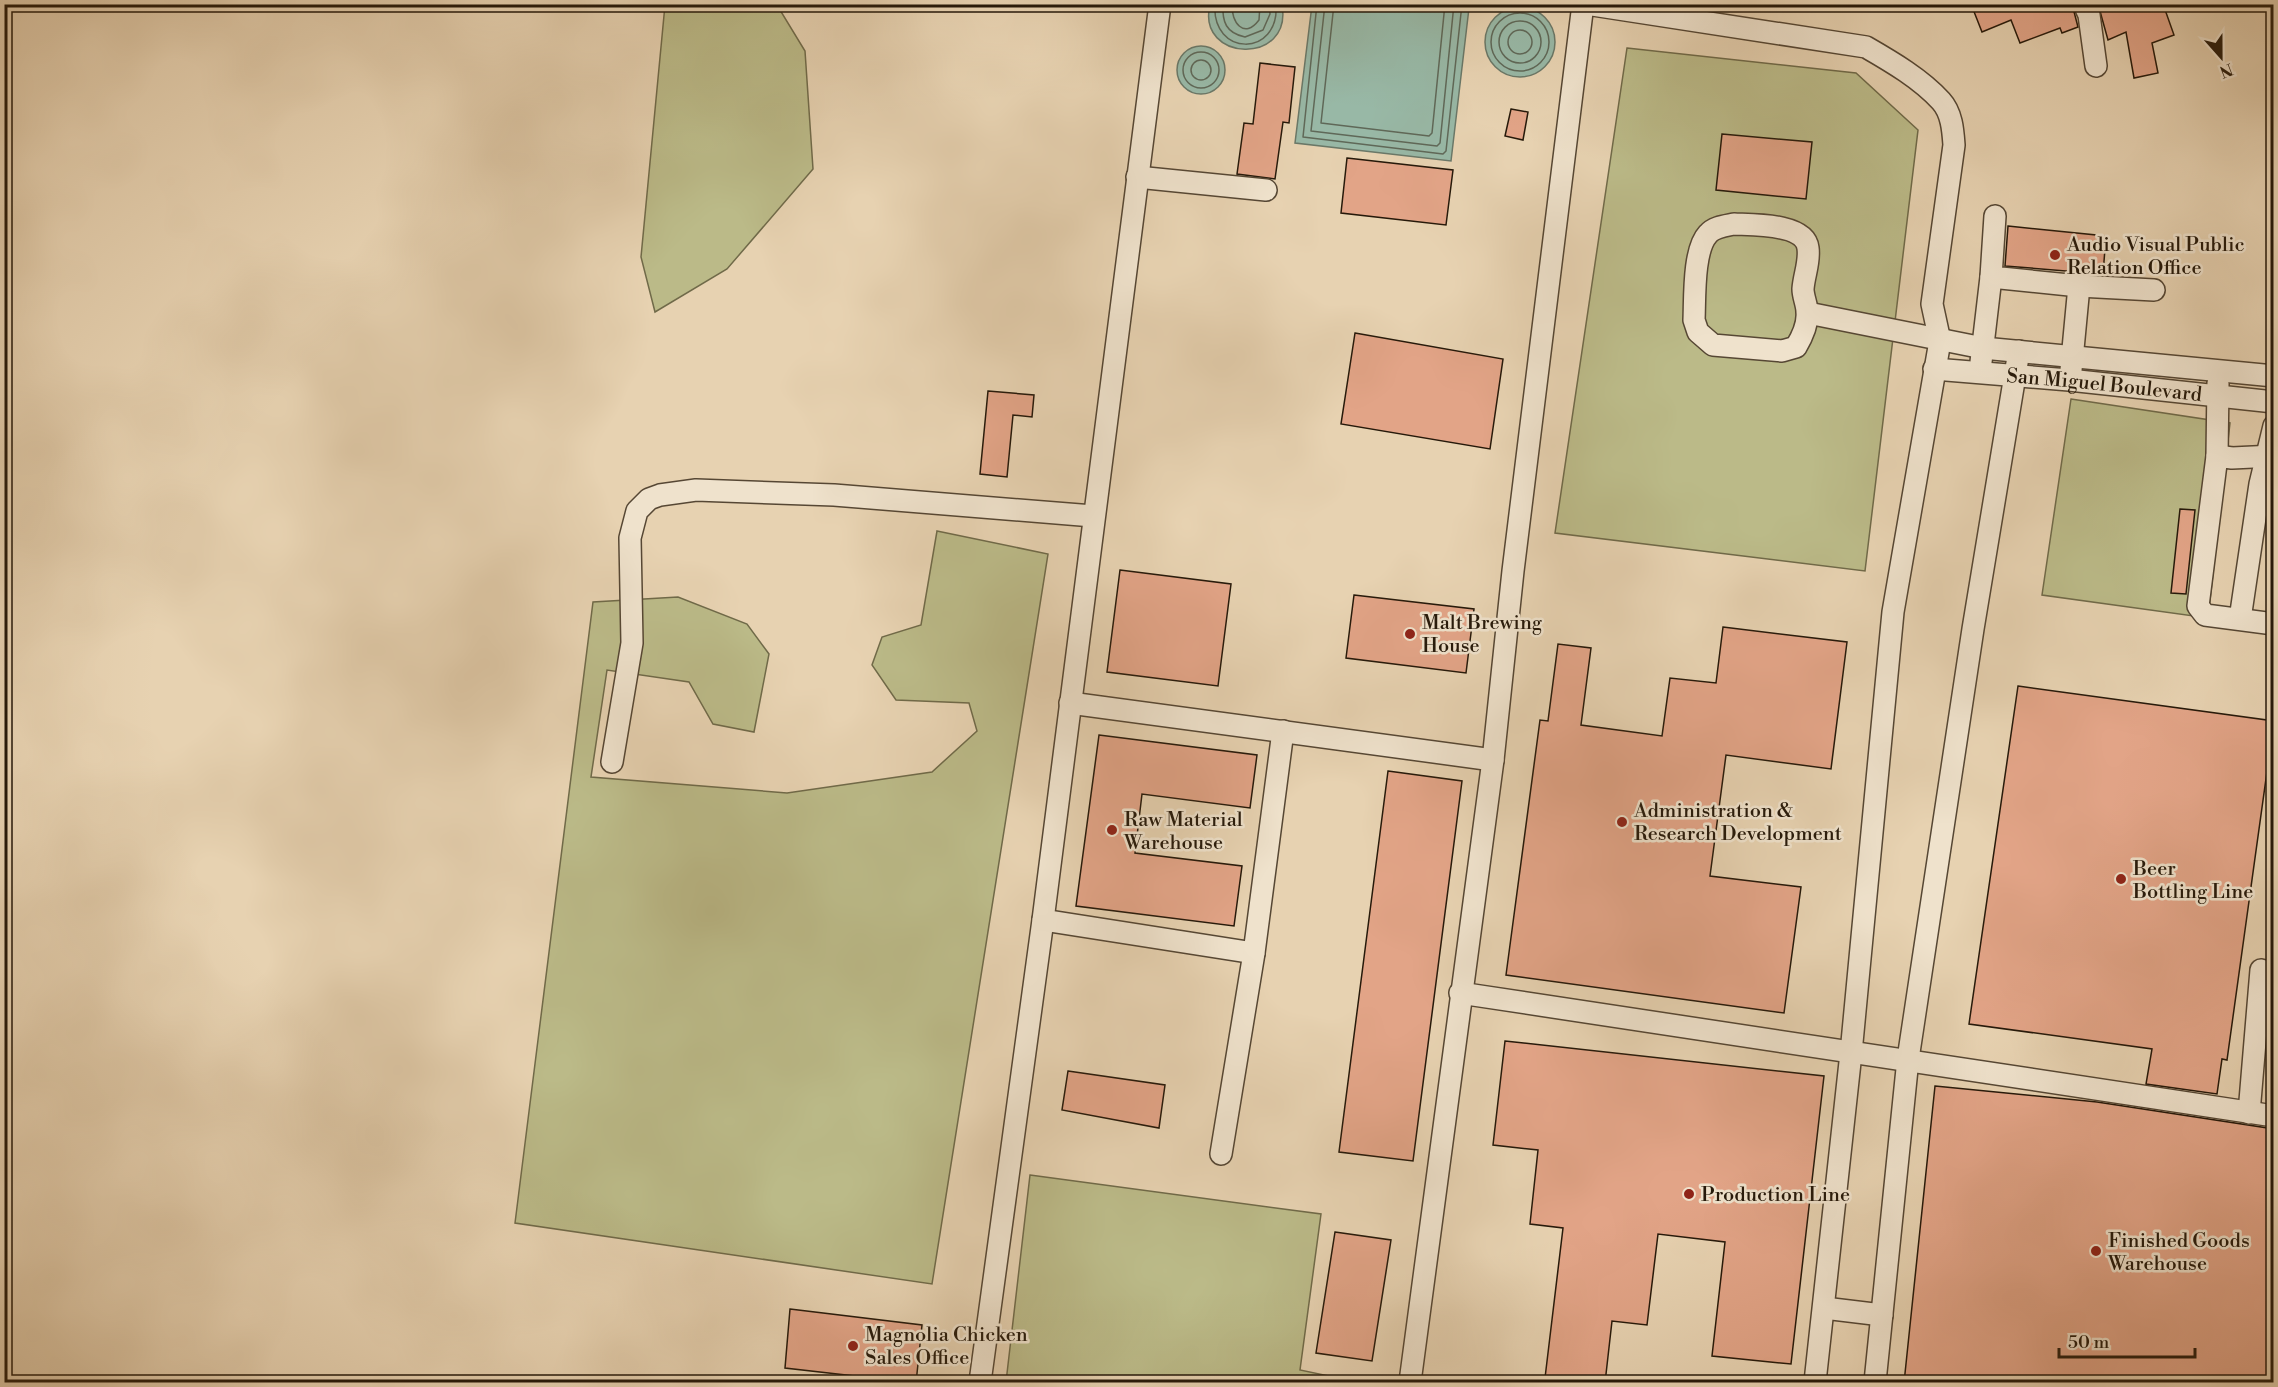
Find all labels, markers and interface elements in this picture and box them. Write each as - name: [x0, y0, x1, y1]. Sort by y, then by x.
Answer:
- north arrow: [2191, 27, 2251, 87]
- text: N: [2216, 58, 2236, 82]
- place label: Audio Visual Public Relation Office: [2066, 233, 2245, 281]
- marker: Audio Visual Public Relation Office: [2048, 248, 2062, 262]
- street label: San Miguel Boulevard: [2005, 364, 2204, 408]
- place label: Malt Brewing House: [1422, 611, 1543, 659]
- marker: Malt Brewing House: [1403, 627, 1417, 641]
- place label: Administration & Research Development: [1633, 799, 1842, 847]
- place label: Raw Material Warehouse: [1123, 808, 1243, 856]
- marker: Administration & Research Development: [1615, 815, 1629, 829]
- marker: Raw Material Warehouse: [1105, 823, 1119, 837]
- place label: Beer Bottling Line: [2132, 857, 2253, 905]
- marker: Beer Bottling Line: [2114, 872, 2128, 886]
- place label: Production Line: [1701, 1183, 1850, 1208]
- marker: Production Line: [1682, 1187, 1696, 1201]
- place label: Finished Goods Warehouse: [2107, 1229, 2250, 1277]
- marker: Finished Goods Warehouse: [2089, 1244, 2103, 1258]
- scale bar: [2059, 1321, 2196, 1359]
- place label: Magnolia Chicken Sales Office: [865, 1323, 1028, 1371]
- text: 50 m: [2068, 1331, 2110, 1354]
- marker: Magnolia Chicken Sales Office: [846, 1339, 860, 1353]

